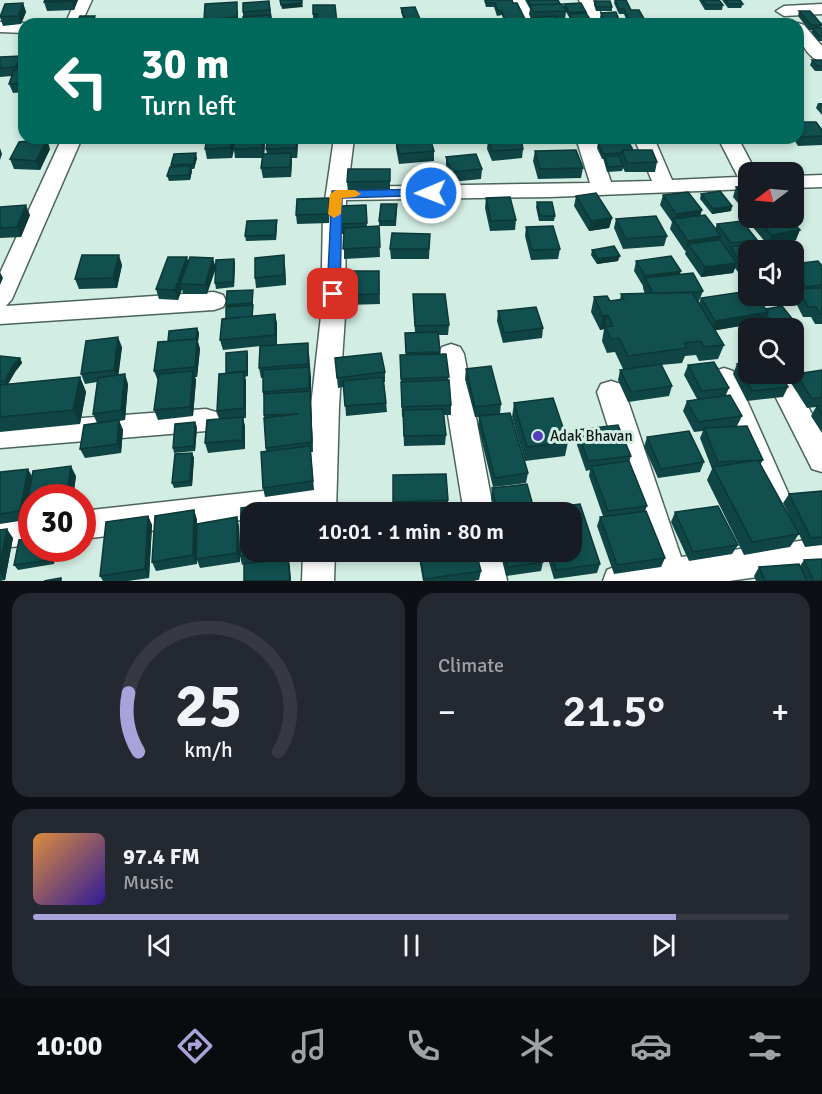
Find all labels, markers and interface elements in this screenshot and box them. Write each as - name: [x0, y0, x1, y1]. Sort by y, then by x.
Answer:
- text: 30 m: [141, 39, 230, 90]
- icon: left: [42, 42, 120, 120]
- text: Turn left: [141, 90, 236, 123]
- position arrow: [399, 161, 463, 225]
- north arrow: [738, 162, 804, 228]
- map controls: [738, 162, 804, 384]
- button: sound: [738, 240, 804, 306]
- pin: [307, 268, 358, 319]
- icon: arrive: [316, 277, 349, 310]
- button: search: [738, 318, 804, 384]
- place label: Adak Bhavan: [550, 427, 633, 445]
- marker: Adak Bhavan: [531, 429, 545, 443]
- speed limit sign: 30: [18, 484, 96, 562]
- text: 10:01 · 1 min · 80 m: [318, 518, 504, 545]
- text: Climate: [438, 653, 504, 678]
- text: 25: [175, 667, 242, 744]
- text: 21.5°: [562, 684, 665, 739]
- text: −: [438, 692, 456, 733]
- text: +: [771, 692, 789, 733]
- text: km/h: [184, 737, 233, 763]
- text: 97.4 FM: [123, 843, 200, 870]
- text: Music: [123, 870, 174, 895]
- icon: previous: [143, 929, 176, 962]
- icon: pause: [395, 929, 428, 962]
- icon: next: [647, 929, 680, 962]
- icon: directions: [174, 1025, 216, 1067]
- icon: music: [288, 1025, 330, 1067]
- icon: phone: [402, 1025, 444, 1067]
- icon: climate: [516, 1025, 558, 1067]
- icon: car: [630, 1025, 672, 1067]
- icon: filters: [744, 1025, 786, 1067]
- text: 10:00: [36, 1030, 102, 1063]

